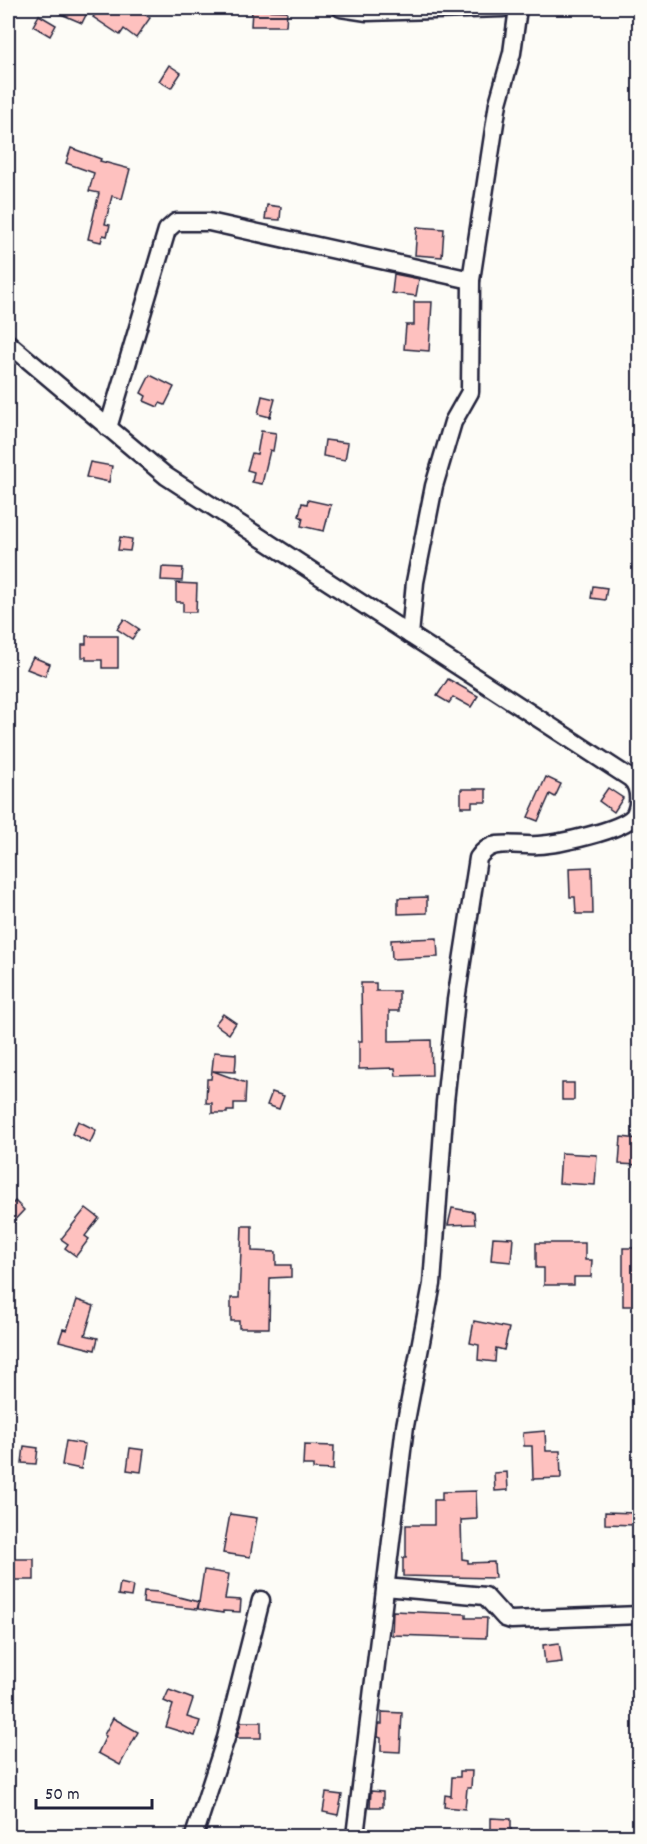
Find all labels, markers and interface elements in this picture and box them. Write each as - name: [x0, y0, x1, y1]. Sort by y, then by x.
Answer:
- scale bar: [36, 1772, 152, 1810]
- text: 50 m: [45, 1783, 80, 1808]

